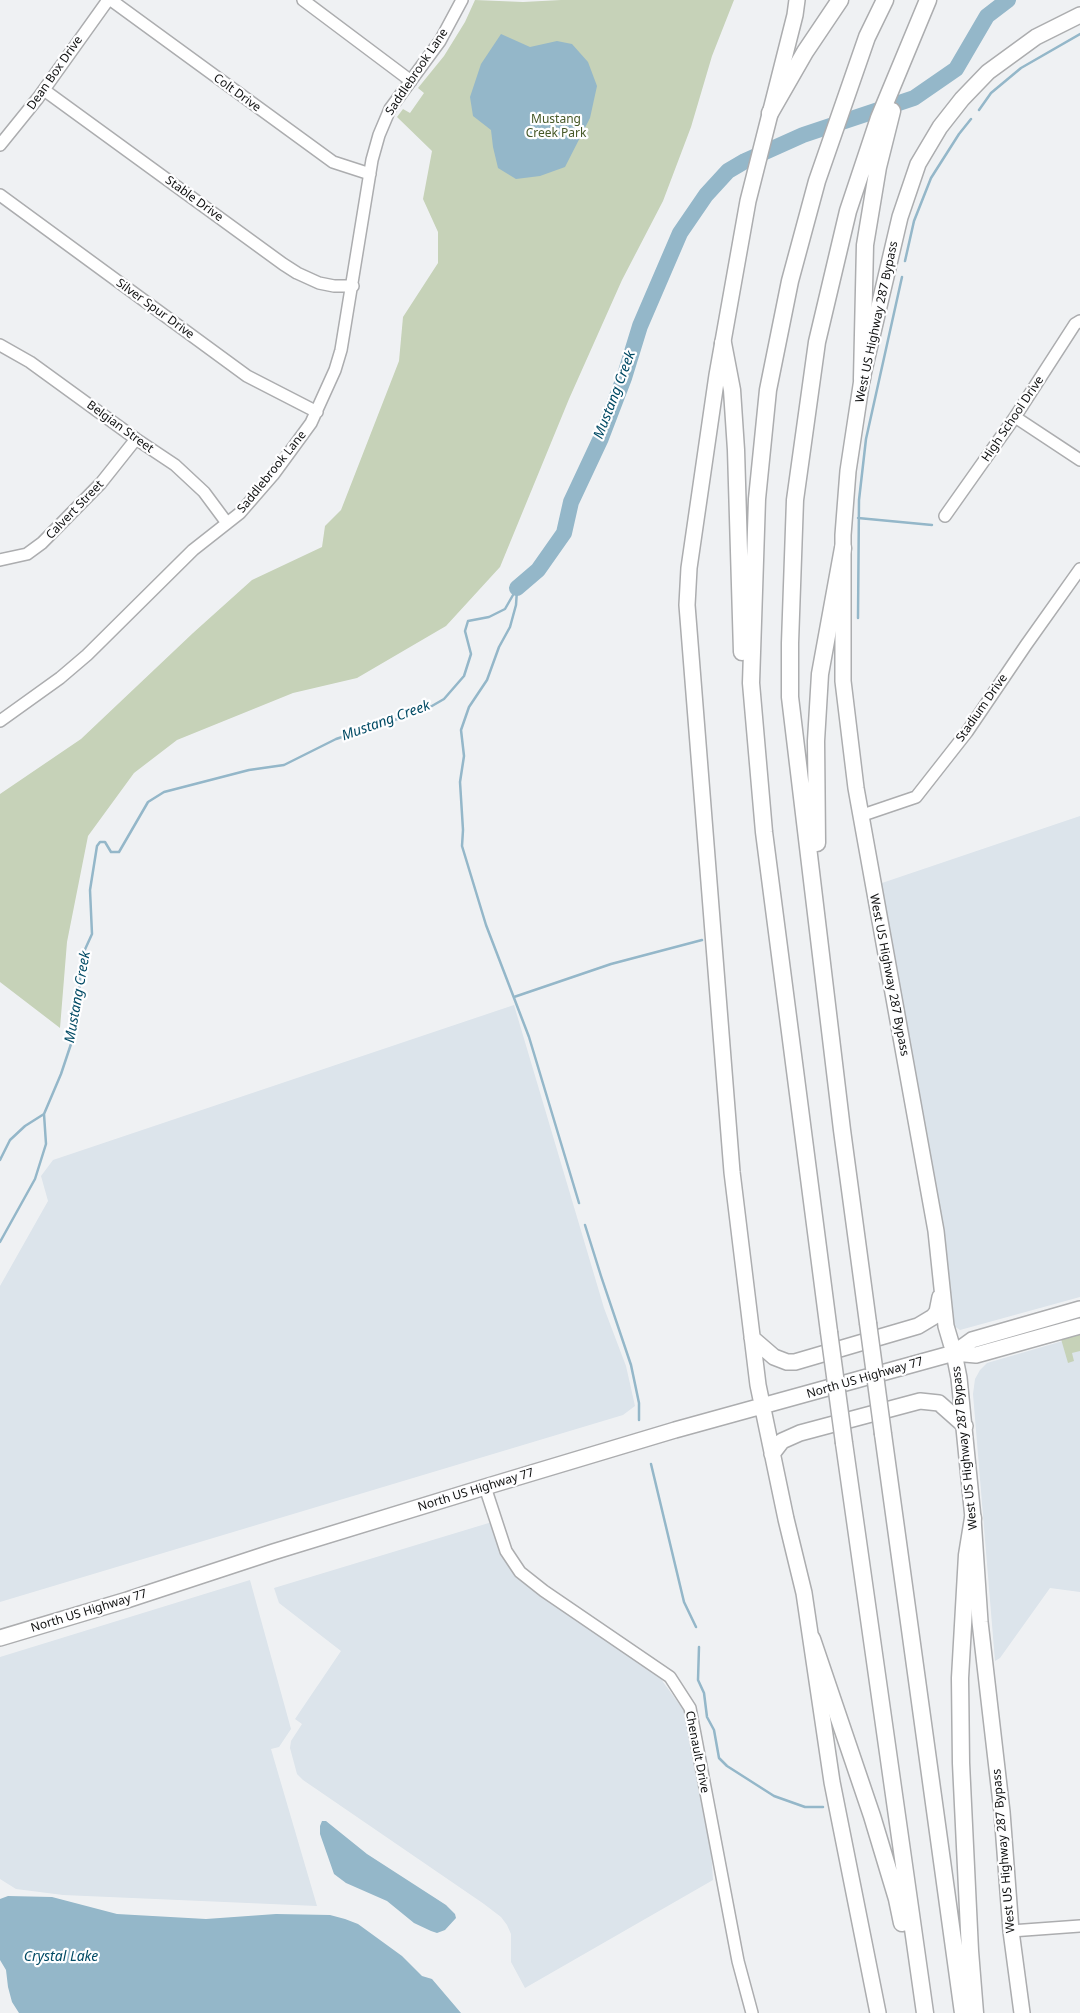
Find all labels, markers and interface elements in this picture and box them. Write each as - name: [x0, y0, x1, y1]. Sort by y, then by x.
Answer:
- street label: Saddlebrook Lane: [383, 26, 451, 118]
- street label: Dean Box Drive: [24, 33, 86, 113]
- street label: Colt Drive: [210, 71, 264, 115]
- park label: Mustang Creek Park: [526, 113, 586, 141]
- street label: Stable Drive: [162, 173, 226, 225]
- street label: West US Highway 287 Bypass: [853, 240, 901, 404]
- street label: Silver Spur Drive: [113, 276, 197, 342]
- water label: Mustang Creek: [591, 349, 639, 441]
- street label: High School Drive: [979, 373, 1047, 465]
- street label: Belgian Street: [84, 398, 156, 456]
- street label: Saddlebrook Lane: [235, 428, 309, 516]
- street label: Calvert Street: [43, 478, 107, 542]
- street label: Stadium Drive: [953, 671, 1011, 745]
- water label: Mustang Creek: [340, 697, 432, 745]
- street label: West US Highway 287 Bypass: [866, 893, 912, 1057]
- water label: Mustang Creek: [62, 950, 94, 1044]
- street label: North US Highway 77: [805, 1354, 925, 1402]
- street label: West US Highway 287 Bypass: [949, 1365, 981, 1531]
- street label: North US Highway 77: [416, 1465, 536, 1515]
- street label: North US Highway 77: [29, 1586, 149, 1636]
- street label: Chenault Drive: [682, 1710, 712, 1794]
- street label: West US Highway 287 Bypass: [990, 1768, 1018, 1934]
- water label: Crystal Lake: [24, 1949, 98, 1965]

